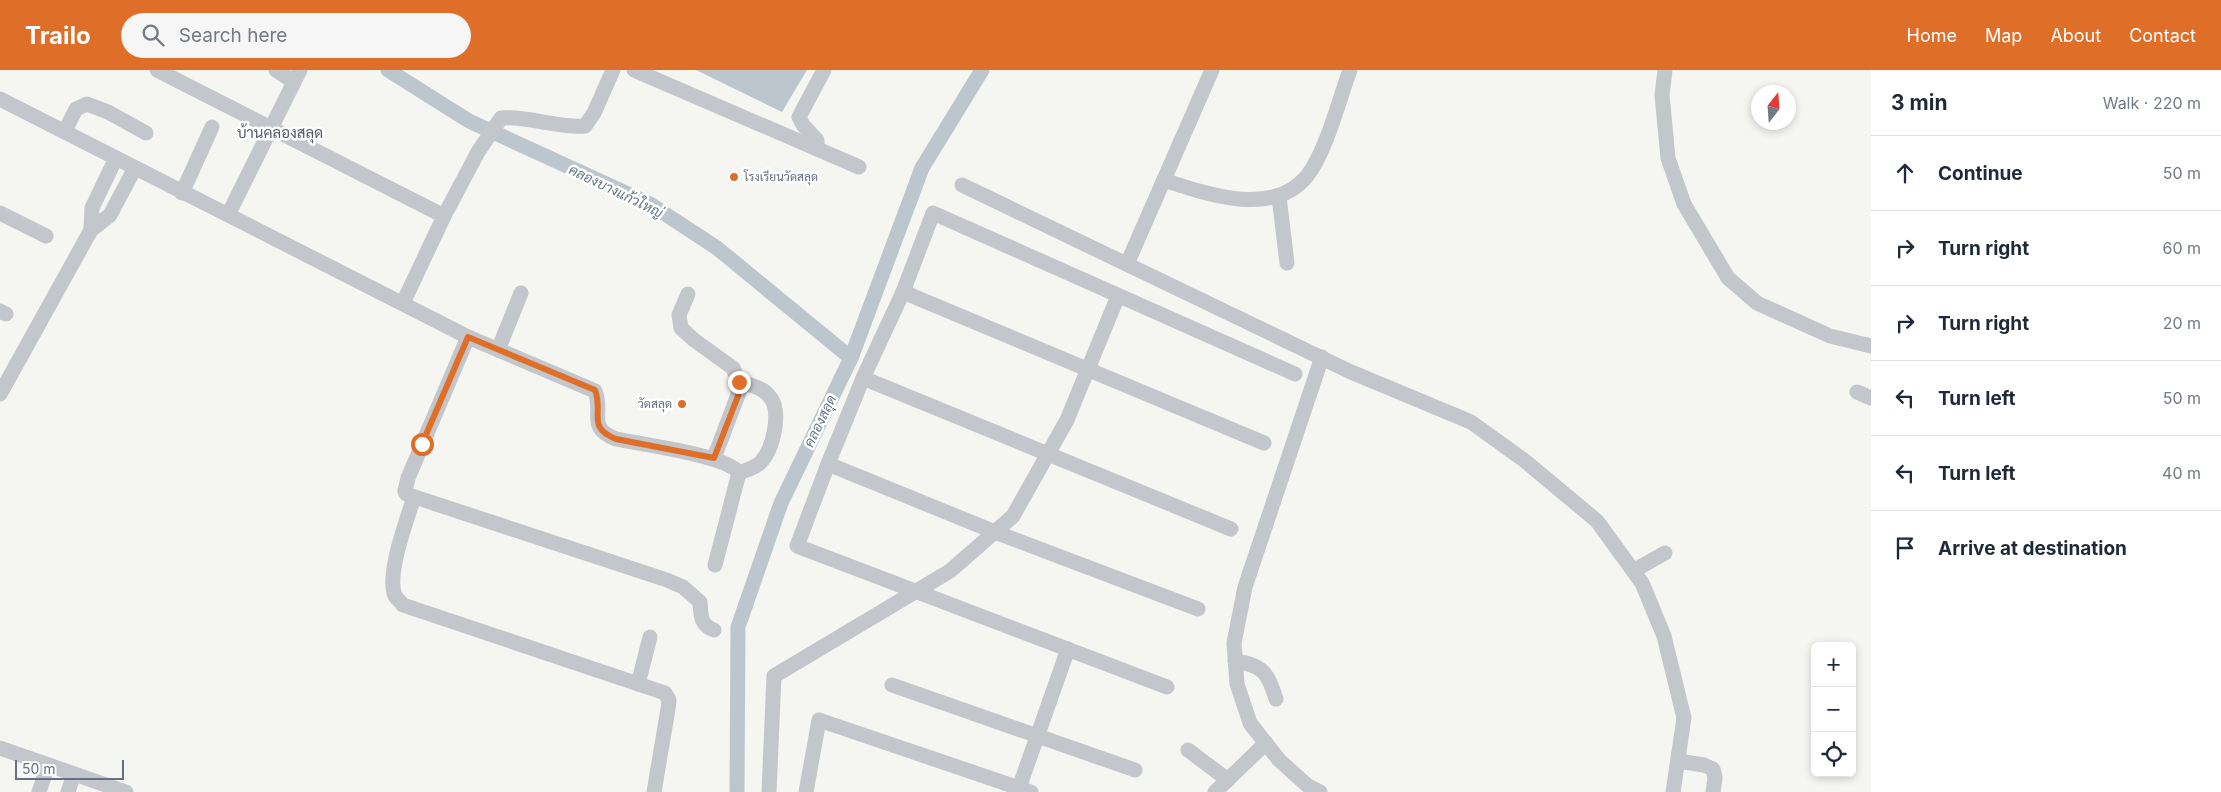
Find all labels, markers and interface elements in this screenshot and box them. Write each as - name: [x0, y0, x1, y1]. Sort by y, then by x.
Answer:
- search box: [121, 13, 471, 58]
- text: Trailo: [25, 21, 91, 50]
- icon: search: [139, 21, 167, 49]
- text: Search here: [179, 24, 287, 47]
- text: Home: [1907, 25, 1957, 46]
- text: Map: [1985, 25, 2022, 46]
- text: About: [2050, 25, 2101, 46]
- text: Contact: [2129, 25, 2196, 46]
- north arrow: [1751, 85, 1796, 130]
- text: 3 min: [1891, 90, 1947, 115]
- text: Walk · 220 m: [2103, 93, 2201, 113]
- district label: บ้านคลองสลุด: [237, 123, 323, 144]
- icon: ahead: [1891, 159, 1919, 187]
- water label: คลองบางแก้วใหญ่: [566, 160, 667, 222]
- text: Continue: [1938, 162, 2023, 185]
- text: 50 m: [2163, 163, 2201, 183]
- place label: โรงเรียนวัดสลุด: [743, 169, 818, 186]
- marker: โรงเรียนวัดสลุด: [728, 171, 740, 183]
- icon: right: [1891, 234, 1919, 262]
- text: Turn right: [1938, 237, 2029, 260]
- text: 60 m: [2162, 238, 2201, 258]
- icon: right: [1891, 309, 1919, 337]
- text: Turn right: [1938, 312, 2029, 335]
- text: 20 m: [2163, 313, 2201, 333]
- route end: [728, 371, 751, 394]
- icon: left: [1891, 384, 1919, 412]
- text: Turn left: [1938, 387, 2016, 410]
- text: 50 m: [2163, 388, 2201, 408]
- water label: คลองสลุด: [800, 392, 841, 450]
- place label: วัดสลุด: [638, 396, 672, 413]
- marker: วัดสลุด: [676, 398, 688, 410]
- route start: [411, 433, 434, 456]
- icon: left: [1891, 459, 1919, 487]
- text: Turn left: [1938, 462, 2016, 485]
- text: 40 m: [2162, 463, 2201, 483]
- icon: arrive: [1891, 534, 1919, 562]
- text: Arrive at destination: [1938, 537, 2127, 560]
- map controls: [1811, 642, 1856, 777]
- button: +: [1811, 642, 1856, 687]
- button: −: [1811, 687, 1856, 732]
- button: locate: [1811, 732, 1856, 777]
- scale bar: [15, 757, 124, 780]
- text: 50 m: [22, 760, 56, 777]

